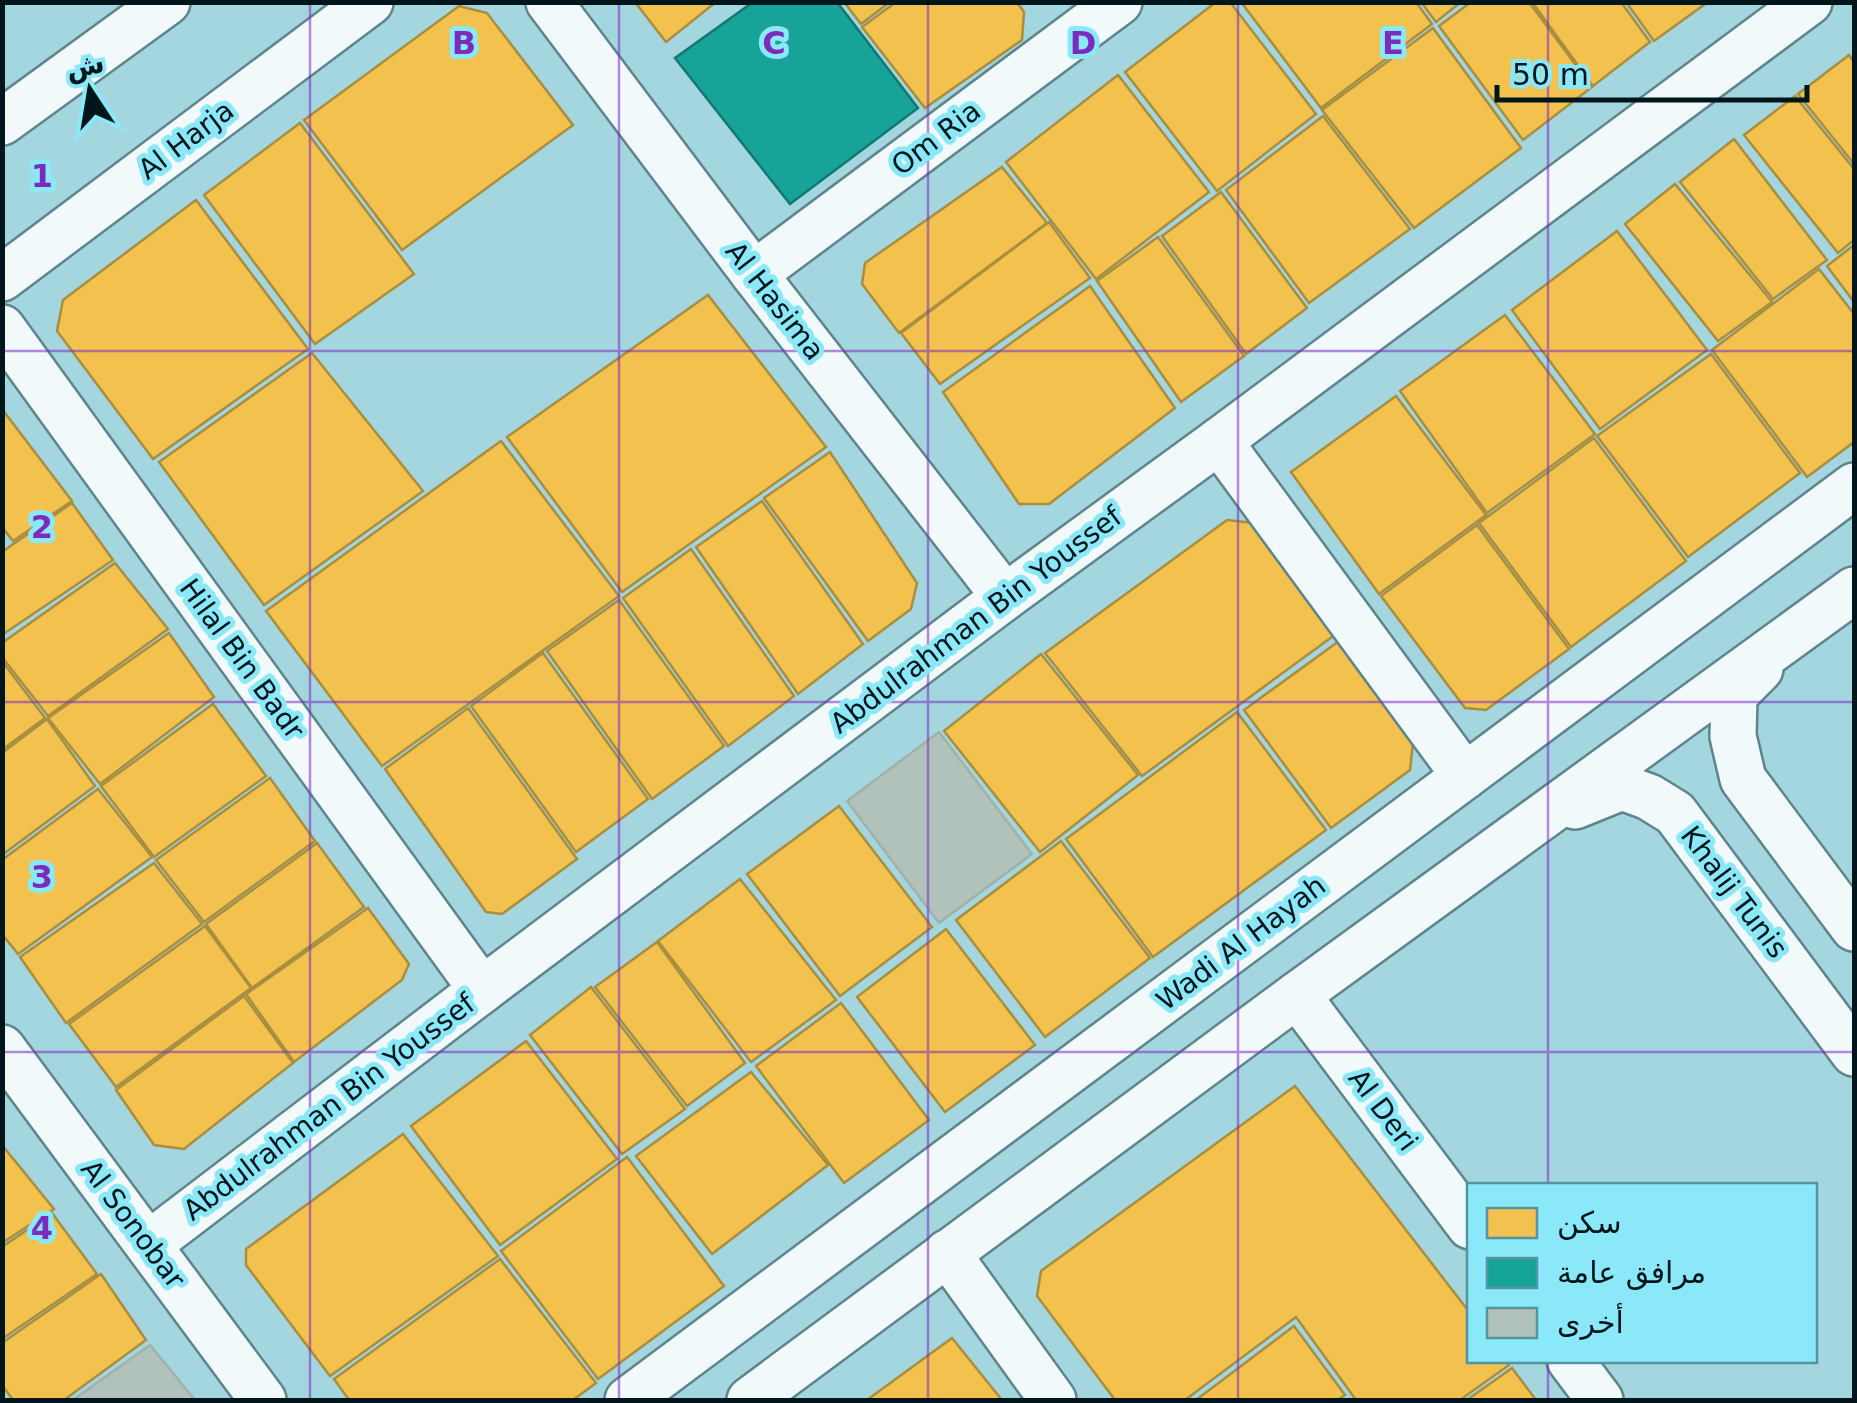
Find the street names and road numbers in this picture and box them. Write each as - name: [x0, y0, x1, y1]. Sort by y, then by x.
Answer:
- street label: Al Harja: [132, 94, 240, 186]
- street label: Om Ria: [885, 94, 987, 182]
- street label: Al Hasima: [719, 235, 831, 367]
- street label: Abdulrahman Bin Youssef: [824, 499, 1129, 740]
- street label: Hilal Bin Badr: [173, 573, 311, 746]
- street label: Khalij Tunis: [1674, 820, 1794, 964]
- street label: Wadi Al Hayah: [1150, 869, 1332, 1017]
- street label: Abdulrahman Bin Youssef: [177, 986, 482, 1227]
- street label: Al Deri: [1342, 1063, 1424, 1157]
- street label: Al Sonobar: [74, 1153, 192, 1295]

